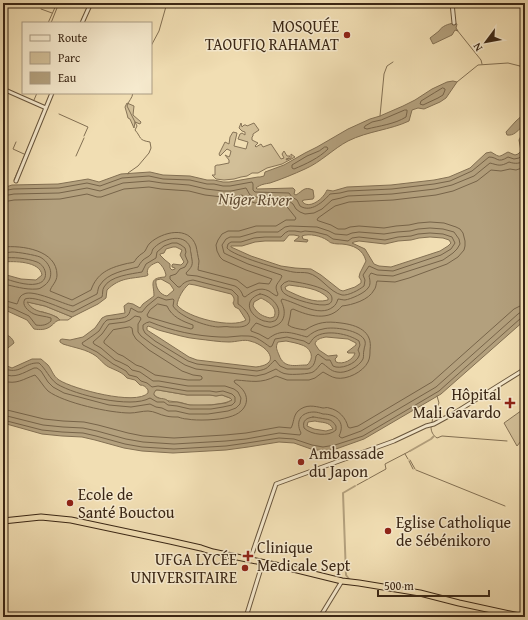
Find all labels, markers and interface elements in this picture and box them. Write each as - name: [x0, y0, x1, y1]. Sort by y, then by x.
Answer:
- place label: MOSQUÉE TAOUFIQ RAHAMAT: [205, 14, 339, 56]
- legend: [22, 22, 152, 94]
- north arrow: [466, 22, 506, 62]
- text: Route: [58, 29, 88, 46]
- marker: MOSQUÉE TAOUFIQ RAHAMAT: [342, 30, 352, 40]
- text: N: [468, 39, 486, 55]
- text: Parc: [58, 49, 81, 66]
- text: Eau: [58, 69, 77, 86]
- water label: Niger River: [217, 185, 293, 212]
- place label: Hôpital Mali Gavardo: [413, 382, 502, 424]
- marker: Hôpital Mali Gavardo: [504, 397, 516, 409]
- place label: Ambassade du Japon: [309, 441, 384, 483]
- marker: Ambassade du Japon: [296, 457, 306, 467]
- place label: Ecole de Santé Bouctou: [78, 482, 175, 524]
- marker: Ecole de Santé Bouctou: [65, 498, 75, 508]
- place label: Eglise Catholique de Sébénikoro: [396, 510, 511, 552]
- marker: Eglise Catholique de Sébénikoro: [383, 526, 393, 536]
- place label: Clinique Medicale Sept: [257, 535, 351, 577]
- place label: UFGA LYCÉE UNIVERSITAIRE: [131, 547, 237, 589]
- marker: Clinique Medicale Sept: [242, 550, 254, 562]
- marker: UFGA LYCÉE UNIVERSITAIRE: [240, 563, 250, 573]
- scale bar: [378, 572, 489, 598]
- text: 500 m: [384, 577, 414, 594]

